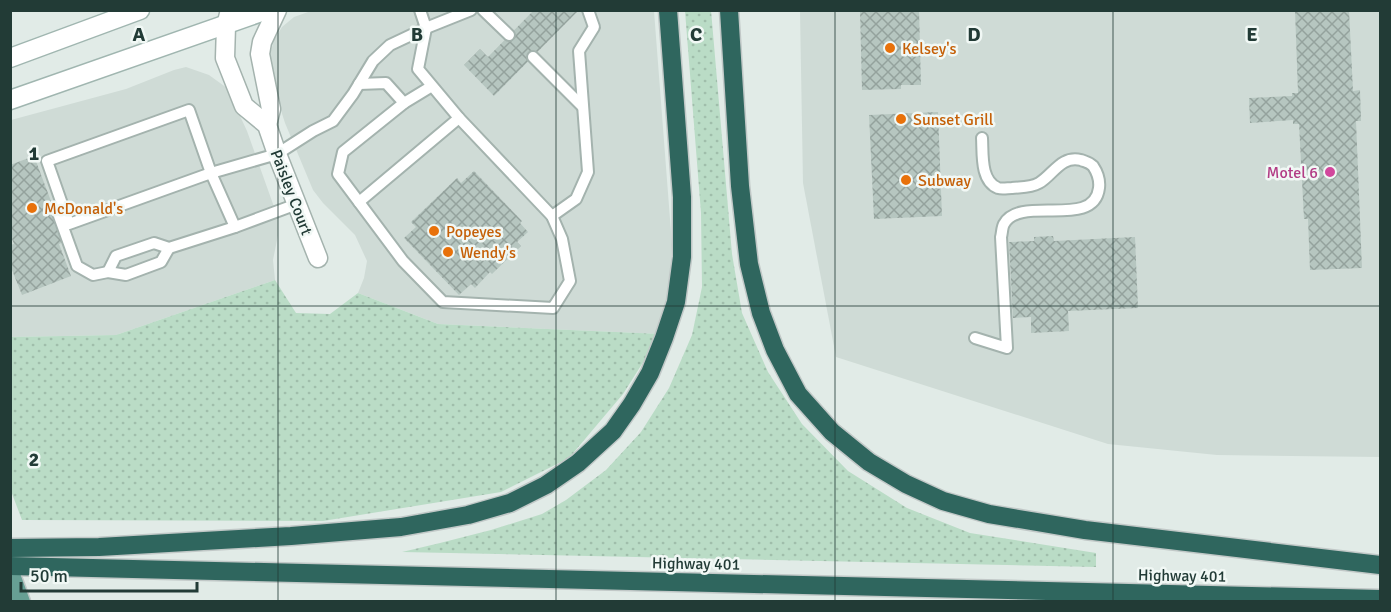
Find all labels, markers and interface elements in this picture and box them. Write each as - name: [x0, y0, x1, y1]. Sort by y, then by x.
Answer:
- text: A: [133, 22, 146, 47]
- text: B: [411, 22, 423, 47]
- text: C: [690, 22, 702, 47]
- text: D: [967, 22, 981, 47]
- text: E: [1246, 22, 1258, 47]
- place label: Kelsey's: [902, 39, 957, 59]
- marker: Kelsey's: [883, 41, 897, 55]
- place label: Sunset Grill: [913, 110, 994, 130]
- marker: Sunset Grill: [894, 112, 908, 126]
- text: 1: [29, 141, 40, 166]
- street label: Paisley Court: [266, 147, 317, 238]
- place label: Motel 6: [1267, 163, 1318, 183]
- marker: Motel 6: [1323, 165, 1337, 179]
- place label: Subway: [918, 171, 971, 191]
- marker: Subway: [899, 173, 913, 187]
- place label: McDonald's: [44, 199, 123, 219]
- marker: McDonald's: [25, 201, 39, 215]
- place label: Popeyes: [446, 222, 502, 242]
- marker: Popeyes: [427, 224, 441, 238]
- place label: Wendy's: [460, 243, 516, 263]
- marker: Wendy's: [441, 245, 455, 259]
- text: 2: [29, 447, 39, 472]
- street label: Highway 401: [652, 553, 740, 575]
- scale bar: [21, 555, 196, 593]
- text: 50 m: [30, 565, 68, 587]
- street label: Highway 401: [1138, 565, 1226, 587]

